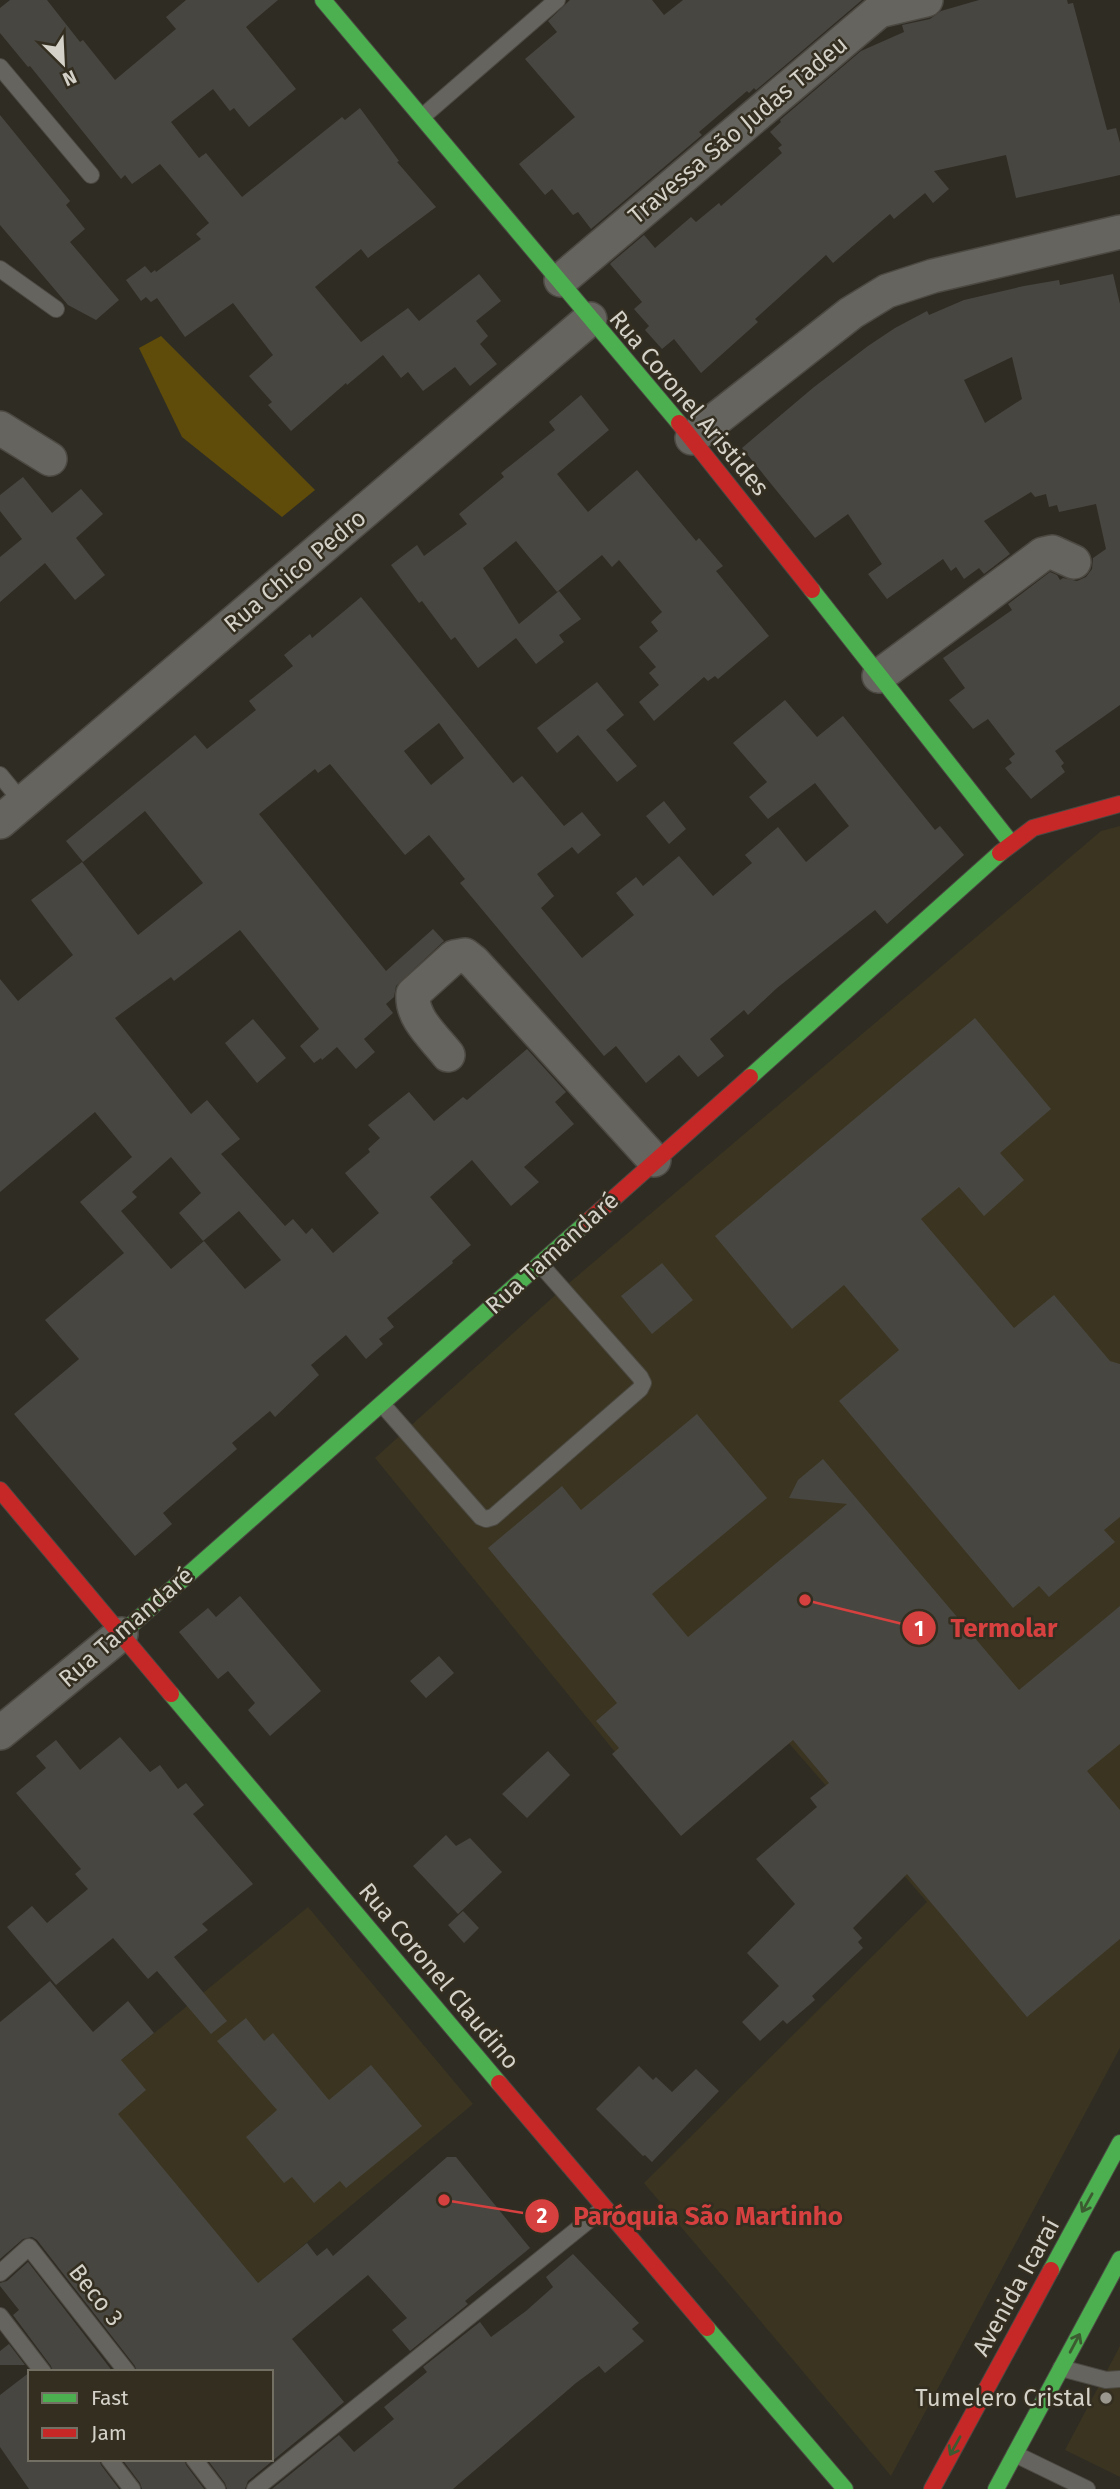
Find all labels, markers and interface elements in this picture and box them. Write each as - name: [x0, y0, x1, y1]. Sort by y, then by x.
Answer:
- north arrow: [28, 28, 98, 98]
- street label: Travessa São Judas Tadeu: [623, 30, 853, 230]
- text: N: [59, 65, 80, 91]
- street label: Rua Coronel Aristides: [603, 305, 775, 501]
- street label: Rua Chico Pedro: [218, 504, 372, 638]
- street label: Rua Tamandaré: [480, 1186, 624, 1320]
- street label: Rua Tamandaré: [53, 1561, 199, 1693]
- callout: Termolar: [901, 1605, 1071, 1652]
- text: Termolar: [951, 1613, 1058, 1644]
- text: 1: [914, 1616, 924, 1642]
- street label: Rua Coronel Claudino: [353, 1877, 525, 2075]
- callout: Paróquia São Martinho: [524, 2192, 857, 2239]
- one-way arrow: [1080, 2192, 1094, 2213]
- text: Paróquia São Martinho: [573, 2201, 843, 2232]
- text: 2: [537, 2203, 548, 2229]
- street label: Avenida Icaraí: [967, 2213, 1065, 2361]
- street label: Beco 3: [63, 2258, 129, 2332]
- one-way arrow: [1069, 2333, 1082, 2354]
- legend: [28, 2370, 273, 2461]
- place label: Tumelero Cristal: [915, 2384, 1092, 2412]
- text: Fast: [91, 2385, 129, 2411]
- marker: Tumelero Cristal: [1098, 2390, 1114, 2406]
- text: Jam: [91, 2420, 127, 2446]
- one-way arrow: [948, 2435, 962, 2455]

